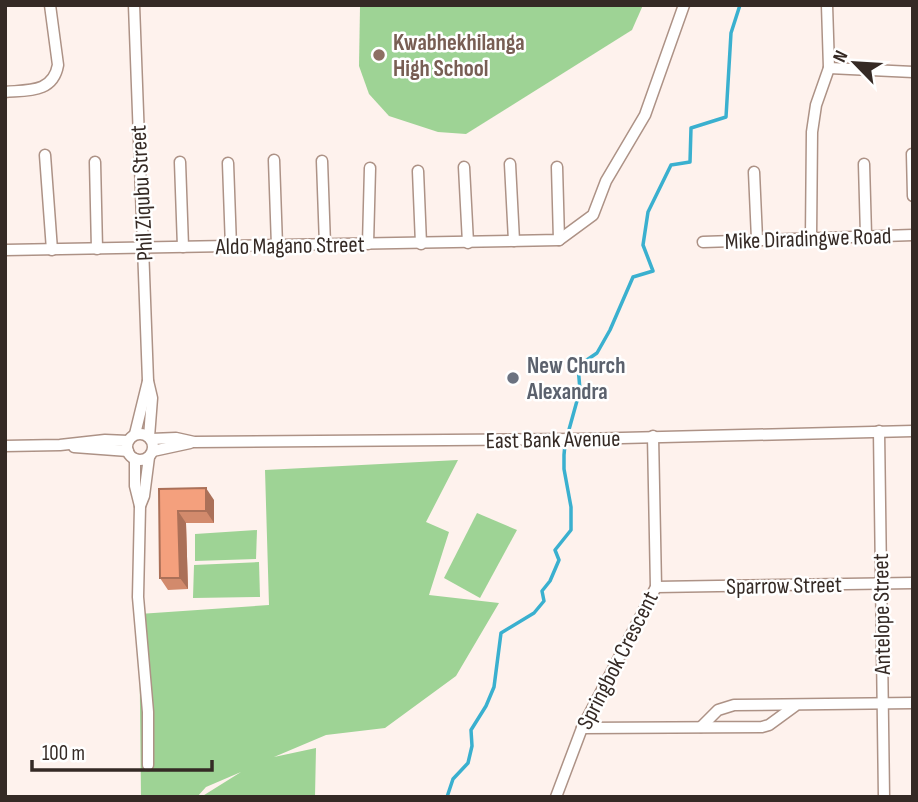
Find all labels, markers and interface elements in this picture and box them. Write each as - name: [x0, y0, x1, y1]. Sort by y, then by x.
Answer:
- north arrow: [820, 28, 890, 98]
- place label: Kwabhekhilanga High School: [393, 29, 525, 83]
- marker: Kwabhekhilanga High School: [371, 47, 387, 63]
- text: N: [828, 47, 854, 66]
- street label: Phil Ziqubu Street: [124, 124, 160, 262]
- street label: Mike Diradingwe Road: [724, 222, 892, 256]
- street label: Aldo Magano Street: [214, 231, 365, 261]
- place label: New Church Alexandra: [526, 352, 625, 406]
- marker: New Church Alexandra: [505, 370, 521, 386]
- street label: East Bank Avenue: [485, 425, 621, 455]
- street label: Antelope Street: [867, 553, 897, 676]
- street label: Sparrow Street: [726, 571, 842, 601]
- street label: Springbok Crescent: [571, 587, 665, 734]
- scale bar: [32, 728, 212, 772]
- text: 100 m: [42, 741, 85, 766]

